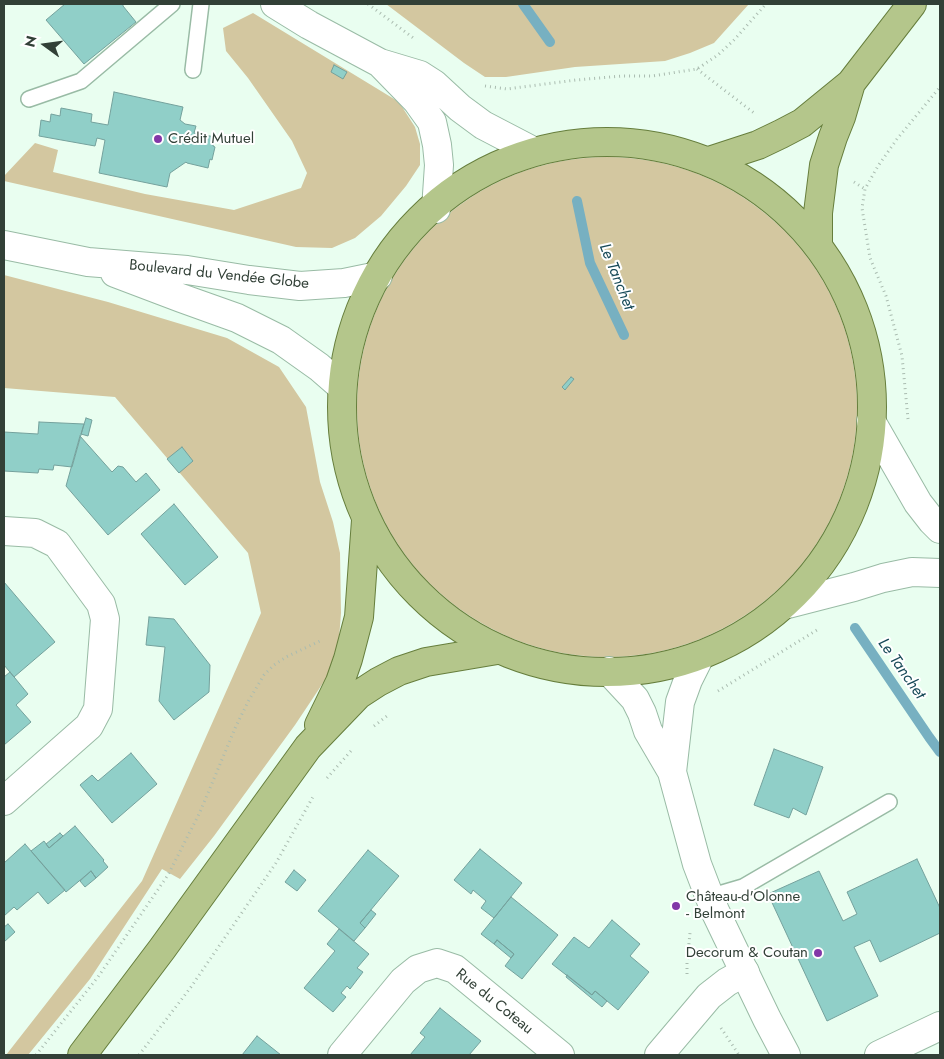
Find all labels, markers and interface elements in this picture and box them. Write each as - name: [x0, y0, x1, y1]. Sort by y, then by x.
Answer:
- north arrow: [20, 20, 70, 70]
- text: N: [19, 34, 41, 49]
- place label: Crédit Mutuel: [168, 130, 254, 148]
- marker: Crédit Mutuel: [152, 133, 164, 145]
- water label: Le Tanchet: [594, 241, 638, 313]
- street label: Boulevard du Vendée Globe: [128, 257, 310, 293]
- water label: Le Tanchet: [873, 635, 929, 703]
- place label: Château-d'Olonne - Belmont: [686, 888, 800, 923]
- marker: Château-d'Olonne - Belmont: [670, 900, 682, 912]
- place label: Decorum & Coutan: [686, 944, 808, 962]
- marker: Decorum & Coutan: [812, 947, 824, 959]
- street label: Rue du Coteau: [452, 965, 536, 1039]

